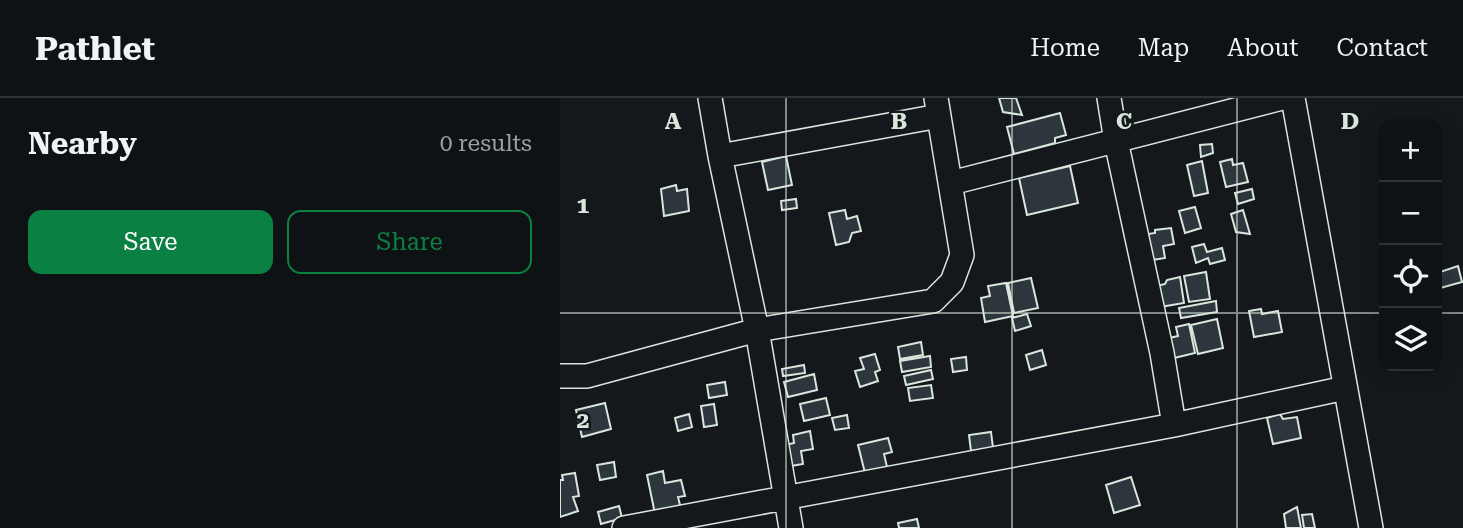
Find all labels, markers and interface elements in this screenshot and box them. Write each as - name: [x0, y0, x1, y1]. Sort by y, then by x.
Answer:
- text: Pathlet: [35, 29, 155, 68]
- text: Home: [1030, 34, 1100, 62]
- text: Map: [1138, 34, 1189, 62]
- text: About: [1227, 34, 1298, 62]
- text: Contact: [1336, 34, 1428, 62]
- text: A: [665, 108, 682, 135]
- text: B: [891, 108, 907, 135]
- text: C: [1116, 108, 1132, 135]
- text: D: [1341, 108, 1359, 135]
- map controls: [1379, 119, 1442, 371]
- button: +: [1379, 119, 1442, 182]
- text: Nearby: [28, 126, 137, 161]
- text: 0 results: [440, 130, 532, 157]
- button: −: [1379, 182, 1442, 245]
- text: 1: [577, 192, 590, 219]
- button: Save: [28, 210, 273, 274]
- button: Share: [287, 210, 532, 274]
- button: locate: [1379, 245, 1442, 308]
- button: layers: [1379, 308, 1442, 371]
- text: 2: [577, 407, 589, 434]

